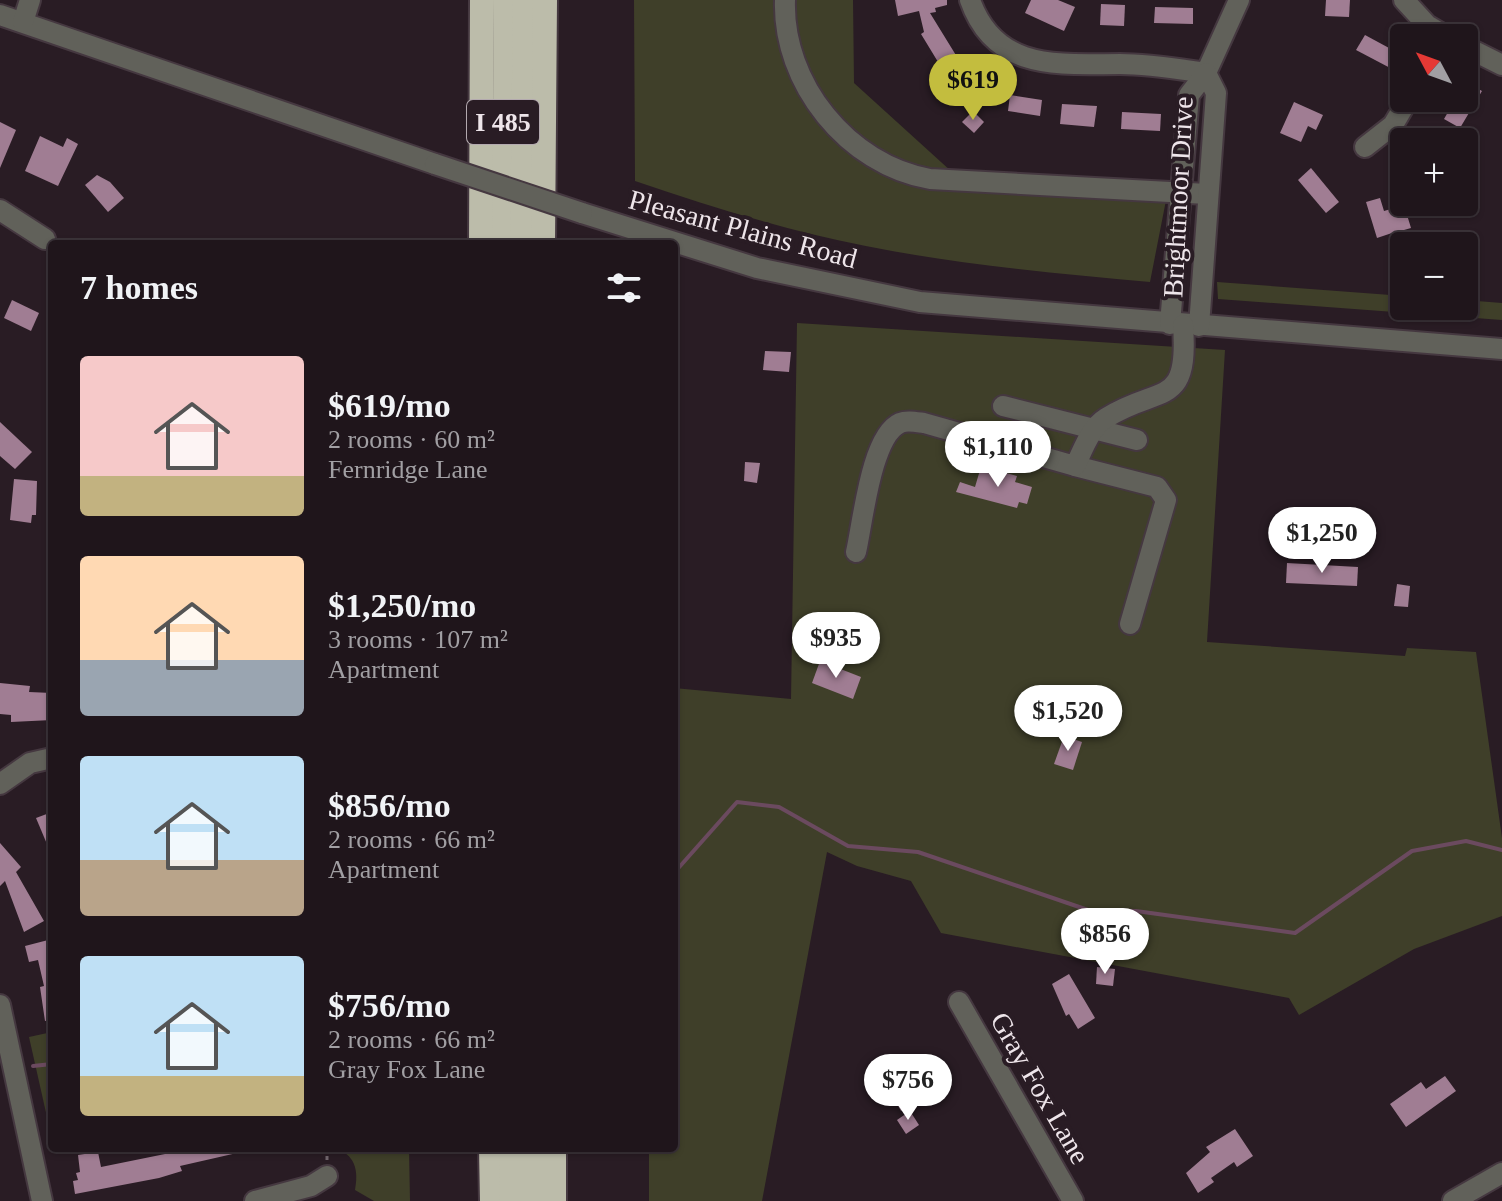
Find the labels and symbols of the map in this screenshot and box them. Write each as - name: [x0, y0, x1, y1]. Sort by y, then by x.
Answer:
- north arrow: [1390, 24, 1478, 112]
- pin: $619: [926, 54, 1020, 122]
- street label: Brightmoor Drive: [1157, 96, 1199, 298]
- road number: I 485: [467, 100, 539, 144]
- street label: Pleasant Plains Road: [626, 184, 860, 274]
- pin: $1,110: [933, 421, 1063, 489]
- pin: $1,250: [1257, 507, 1387, 575]
- pin: $935: [789, 612, 883, 680]
- pin: $1,520: [1003, 685, 1133, 753]
- pin: $856: [1058, 908, 1152, 976]
- street label: Gray Fox Lane: [984, 1007, 1096, 1169]
- pin: $756: [861, 1054, 955, 1122]

